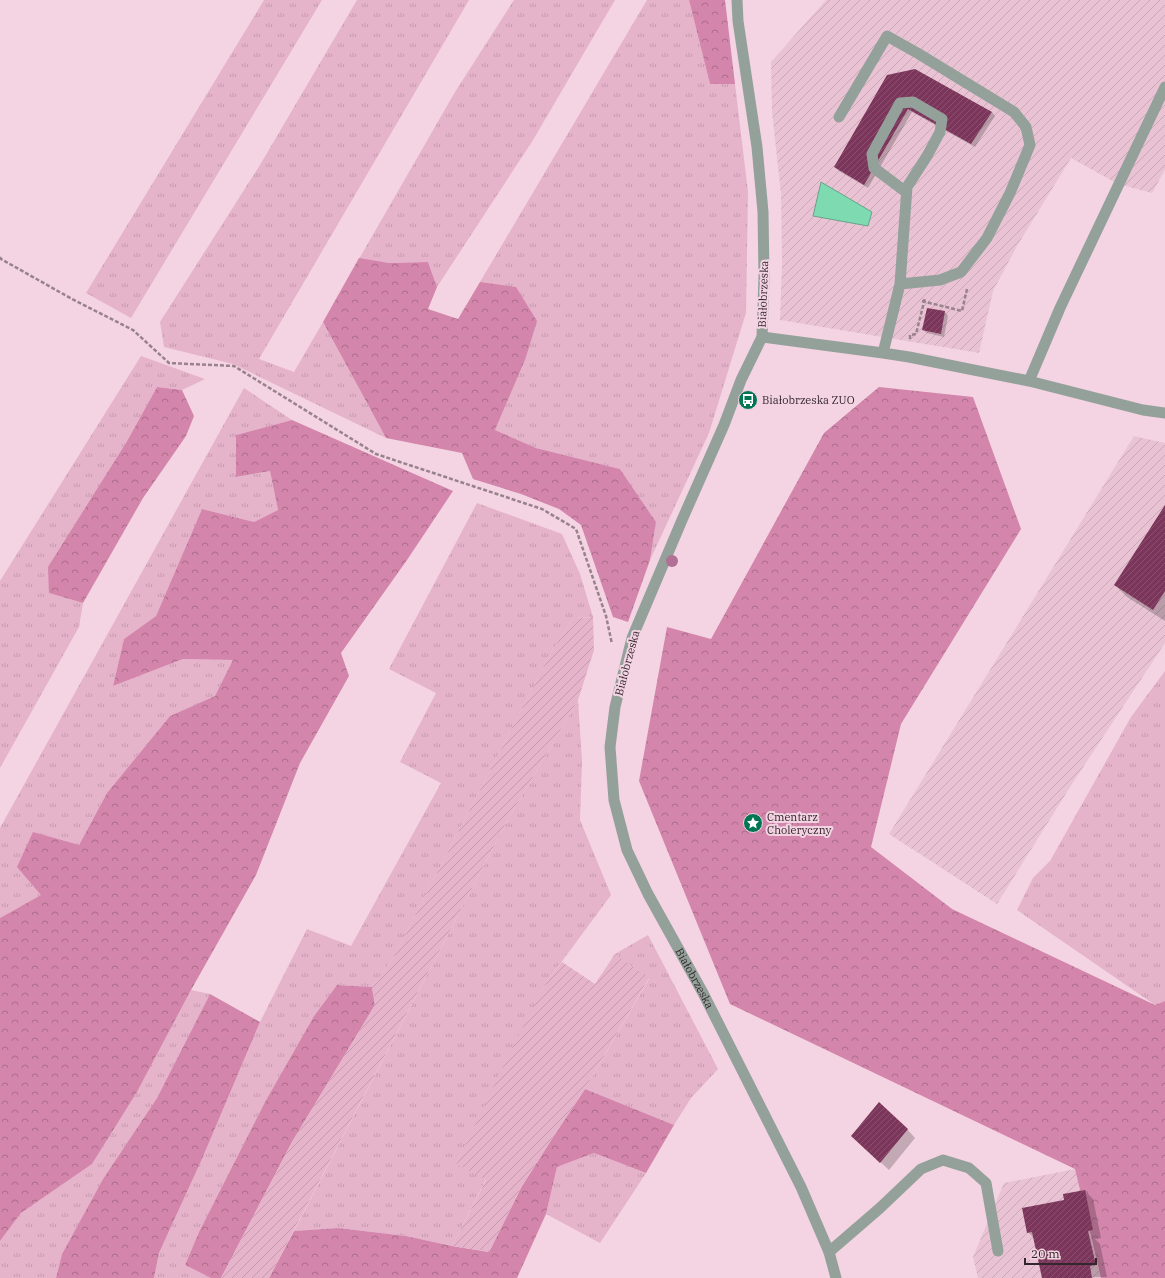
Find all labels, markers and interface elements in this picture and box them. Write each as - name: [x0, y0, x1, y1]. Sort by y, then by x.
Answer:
- street label: Białobrzeska: [755, 260, 771, 328]
- bus stop icon: Białobrzeska ZUO: [737, 389, 759, 411]
- place label: Białobrzeska ZUO: [762, 393, 855, 407]
- street label: Białobrzeska: [612, 629, 642, 697]
- place label: Cmentarz Choleryczny: [767, 810, 832, 837]
- place icon: Cmentarz Choleryczny: [742, 812, 764, 834]
- street label: Białobrzeska: [672, 945, 717, 1011]
- scale bar: [1025, 1240, 1096, 1266]
- text: 20 m: [1031, 1246, 1060, 1261]

